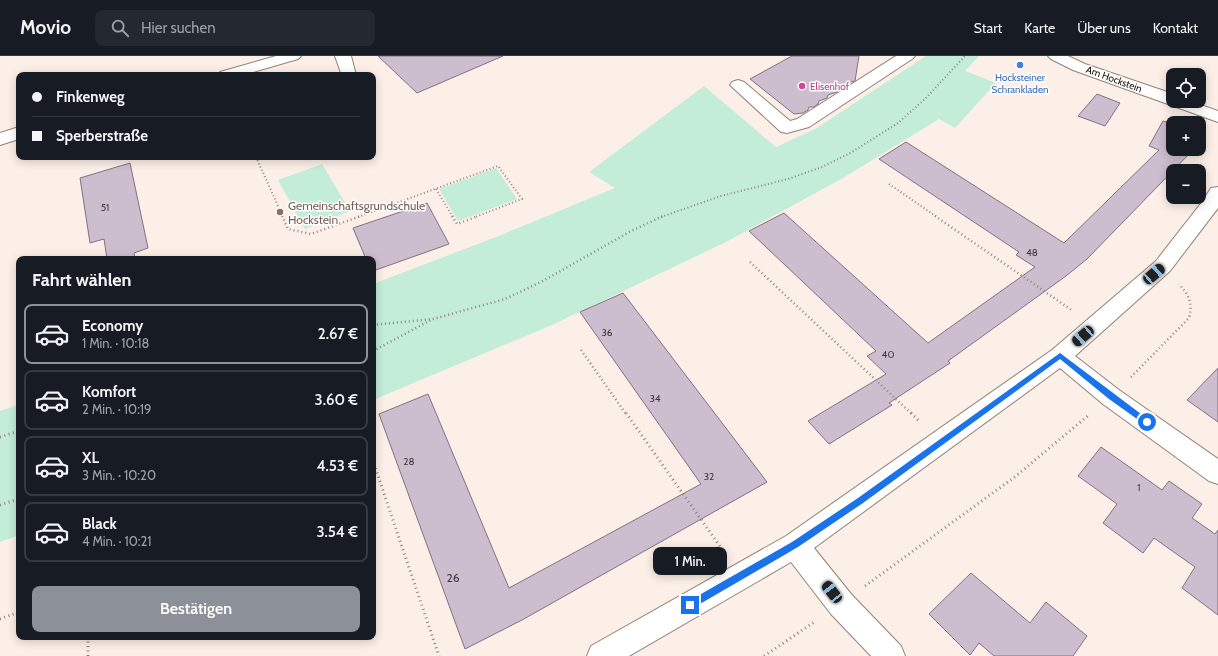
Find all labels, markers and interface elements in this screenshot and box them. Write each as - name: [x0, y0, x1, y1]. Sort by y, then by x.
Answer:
- search box: [95, 10, 375, 46]
- text: Movio: [20, 16, 71, 39]
- icon: search: [109, 17, 131, 39]
- text: Hier suchen: [141, 19, 216, 37]
- text: Start: [974, 19, 1002, 37]
- text: Karte: [1024, 19, 1055, 37]
- text: Über uns: [1077, 19, 1131, 37]
- text: Kontakt: [1153, 19, 1198, 37]
- marker: Hocksteiner Schrankladen: [1015, 60, 1025, 70]
- street label: Am Hockstein: [1084, 63, 1144, 95]
- map controls: [1166, 68, 1206, 204]
- button: locate: [1166, 68, 1206, 108]
- place label: Hocksteiner Schrankladen: [991, 71, 1049, 96]
- place label: Elisenhof: [810, 80, 850, 93]
- marker: Elisenhof: [797, 81, 807, 91]
- text: Finkenweg: [56, 88, 125, 106]
- button: +: [1166, 116, 1206, 156]
- text: Sperberstraße: [56, 127, 148, 145]
- button: −: [1166, 164, 1206, 204]
- place label: Gemeinschaftsgrundschule Hockstein: [288, 198, 425, 227]
- house number: 51: [101, 201, 109, 214]
- marker: Gemeinschaftsgrundschule Hockstein: [275, 207, 285, 217]
- house number: 48: [1026, 246, 1038, 259]
- car: [1141, 262, 1167, 286]
- text: Fahrt wählen: [32, 269, 132, 291]
- icon: car: [34, 316, 70, 352]
- text: Economy: [82, 317, 143, 335]
- car: [1070, 324, 1096, 348]
- text: 2.67 €: [318, 325, 358, 343]
- house number: 36: [601, 326, 613, 339]
- text: 1 Min. · 10:18: [82, 335, 149, 351]
- house number: 40: [882, 348, 894, 361]
- icon: car: [34, 382, 70, 418]
- text: Komfort: [82, 383, 136, 401]
- text: 3.60 €: [315, 391, 358, 409]
- house number: 34: [649, 392, 661, 405]
- text: 2 Min. · 10:19: [82, 401, 151, 417]
- route start: [1138, 413, 1156, 431]
- icon: car: [34, 448, 70, 484]
- text: XL: [82, 449, 99, 467]
- house number: 28: [403, 455, 415, 468]
- text: 4.53 €: [317, 457, 358, 475]
- text: 3 Min. · 10:20: [82, 467, 156, 483]
- house number: 32: [704, 470, 714, 483]
- house number: 1: [1137, 481, 1141, 494]
- icon: car: [34, 514, 70, 550]
- text: Black: [82, 515, 117, 533]
- text: 3.54 €: [316, 523, 358, 541]
- text: 4 Min. · 10:21: [82, 533, 152, 549]
- callout: 1 Min.: [653, 547, 727, 575]
- text: 1 Min.: [674, 553, 706, 569]
- house number: 26: [446, 570, 460, 585]
- car: [820, 579, 844, 605]
- button: Bestätigen: [32, 586, 360, 632]
- route end: [681, 596, 699, 614]

